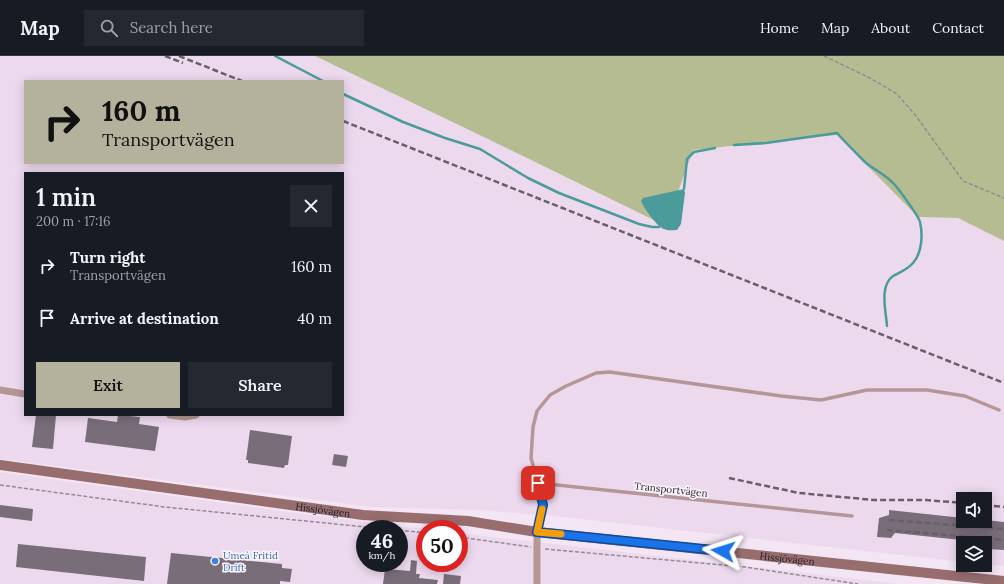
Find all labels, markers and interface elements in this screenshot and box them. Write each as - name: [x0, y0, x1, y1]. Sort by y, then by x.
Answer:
- search box: [84, 10, 364, 46]
- text: Map: [20, 16, 60, 40]
- icon: search: [98, 17, 120, 39]
- text: Search here: [130, 18, 213, 37]
- text: Home: [760, 19, 799, 37]
- text: Map: [821, 19, 849, 37]
- text: About: [871, 19, 910, 37]
- text: Contact: [932, 19, 984, 37]
- text: 160 m: [102, 93, 180, 129]
- icon: right: [36, 96, 88, 148]
- text: Transportvägen: [102, 128, 235, 151]
- text: 1 min: [36, 182, 96, 213]
- button: close: [290, 185, 332, 227]
- text: 200 m · 17:16: [36, 213, 110, 230]
- text: Turn right: [70, 248, 146, 267]
- icon: right: [36, 255, 58, 277]
- text: 160 m: [291, 257, 332, 276]
- text: Transportvägen: [70, 267, 166, 284]
- icon: arrive: [36, 307, 58, 329]
- text: Arrive at destination: [70, 309, 219, 328]
- text: 40 m: [297, 309, 332, 328]
- button: Exit: [36, 362, 180, 408]
- button: Share: [188, 362, 332, 408]
- pin: [521, 466, 555, 500]
- icon: arrive: [527, 472, 549, 494]
- street label: Transportvägen: [634, 479, 708, 500]
- map controls: [956, 492, 992, 572]
- button: sound: [956, 492, 992, 528]
- street label: Hissjövägen: [295, 500, 351, 520]
- speed limit sign: 50: [416, 520, 468, 572]
- text: 46: [371, 528, 393, 553]
- position arrow: [702, 530, 744, 572]
- button: layers: [956, 536, 992, 572]
- place label: Umeå Fritid Drift: [223, 549, 278, 574]
- text: km/h: [368, 549, 396, 562]
- street label: Hissjövägen: [759, 549, 815, 568]
- marker: Umeå Fritid Drift: [210, 556, 220, 566]

